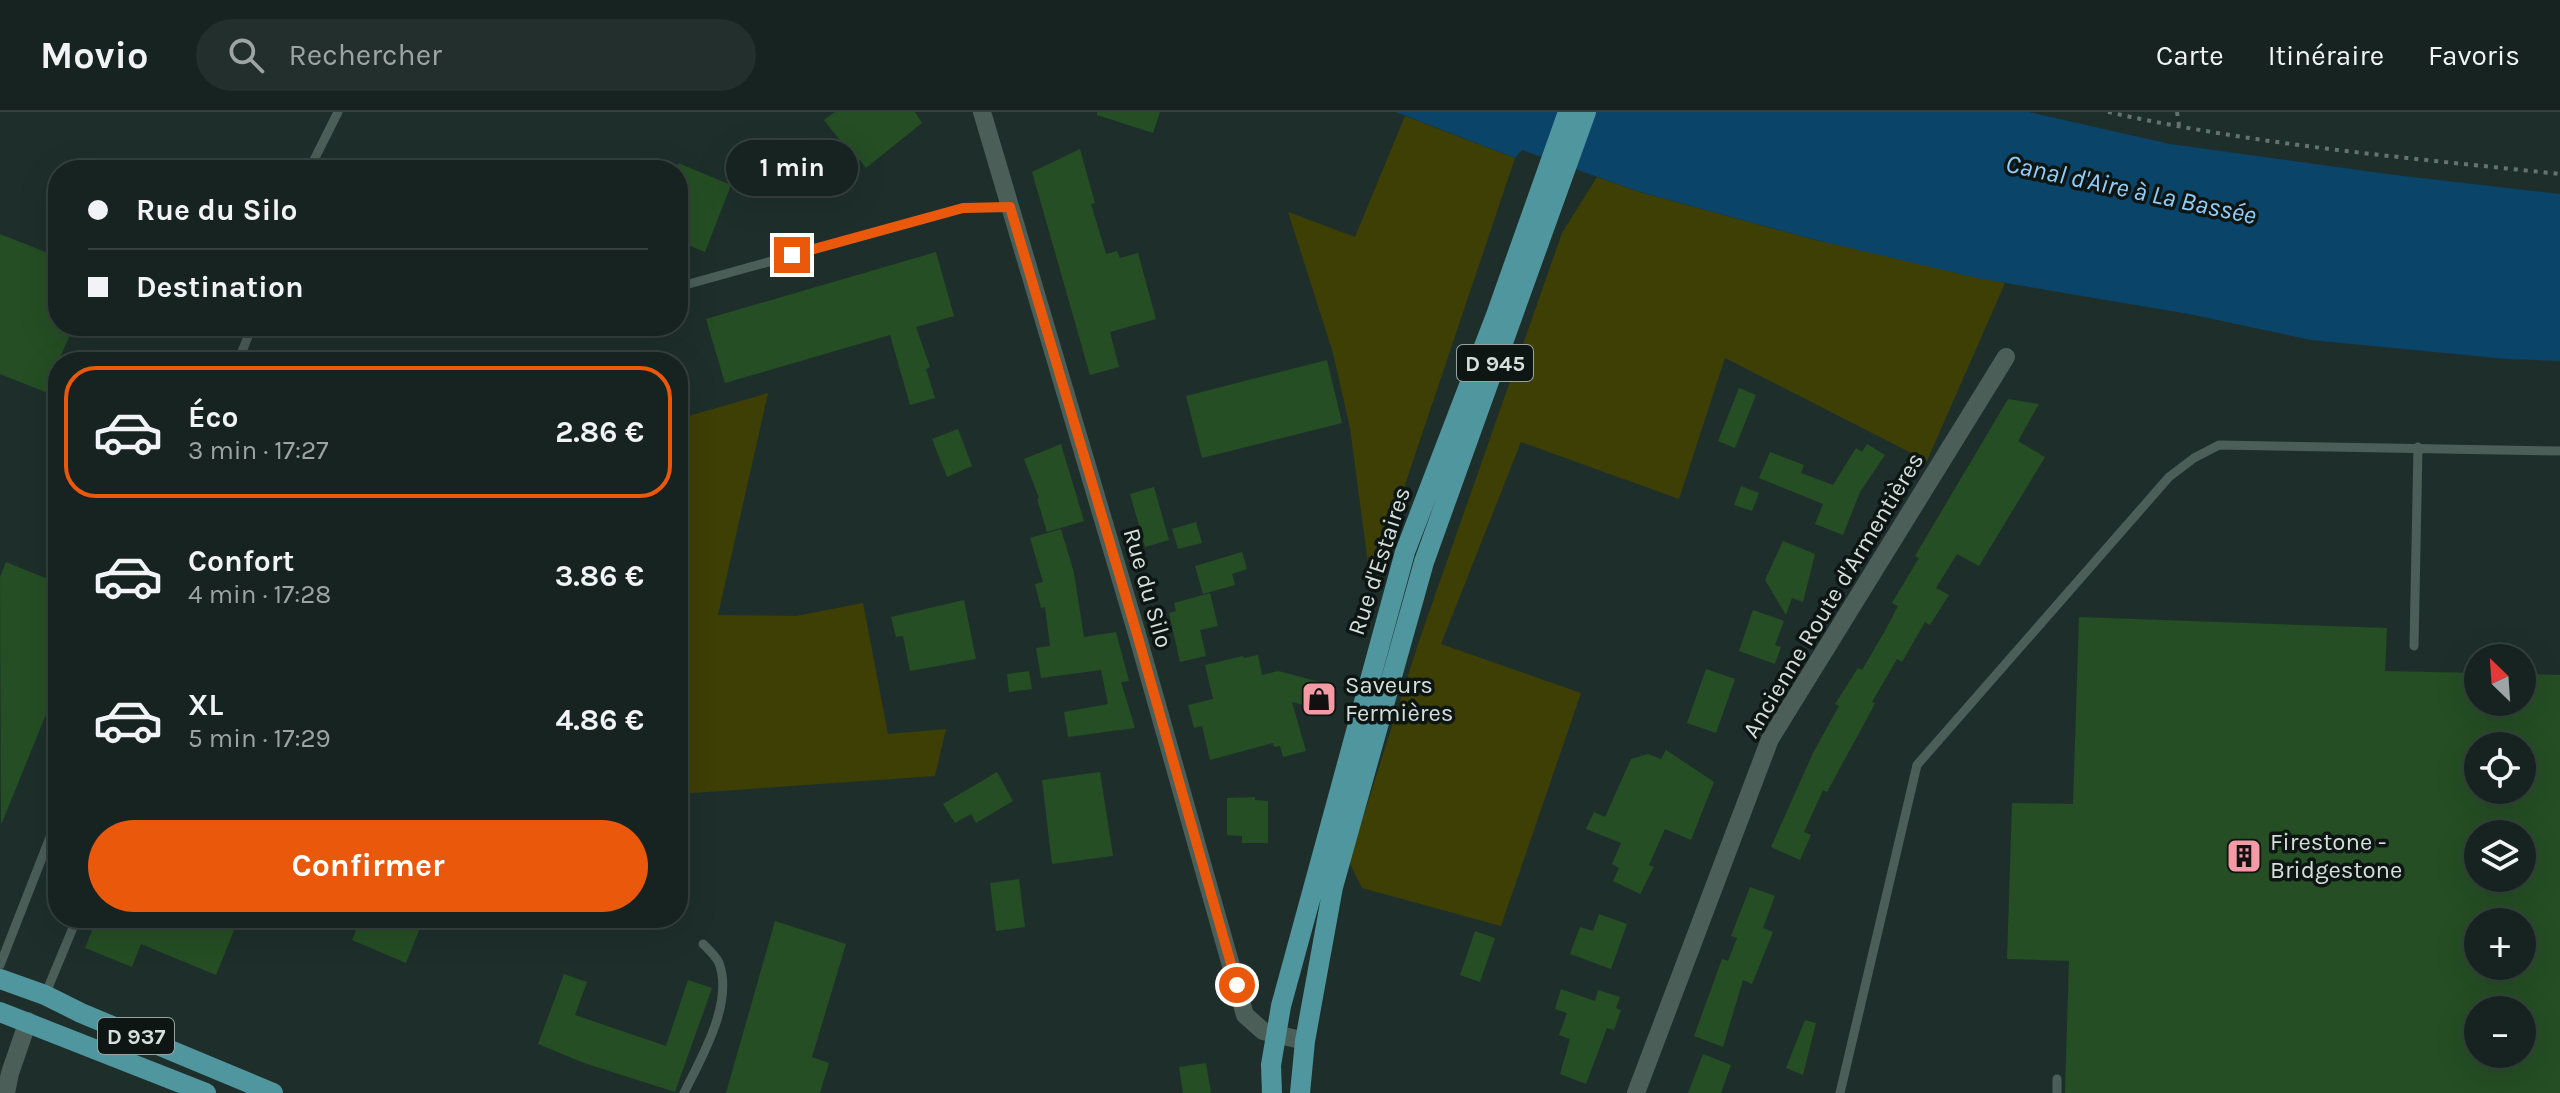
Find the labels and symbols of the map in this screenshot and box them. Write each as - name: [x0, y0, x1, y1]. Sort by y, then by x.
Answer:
- callout: 1 min: [726, 139, 858, 195]
- water label: Canal d'Aire à La Bassée: [2003, 148, 2259, 231]
- route end: [774, 237, 810, 273]
- road number: D 945: [1457, 345, 1533, 381]
- street label: Ancienne Route d'Armentières: [1737, 447, 1929, 743]
- street label: Rue d'Estaires: [1342, 484, 1416, 638]
- street label: Rue du Silo: [1118, 525, 1178, 651]
- north arrow: [2464, 644, 2536, 716]
- place label: Saveurs Fermières: [1345, 671, 1453, 727]
- shop icon: Saveurs Fermières: [1300, 680, 1338, 718]
- place label: Firestone - Bridgestone: [2270, 828, 2402, 884]
- building icon: Firestone - Bridgestone: [2225, 837, 2263, 875]
- route start: [1219, 967, 1255, 1003]
- road number: D 937: [98, 1018, 174, 1054]

